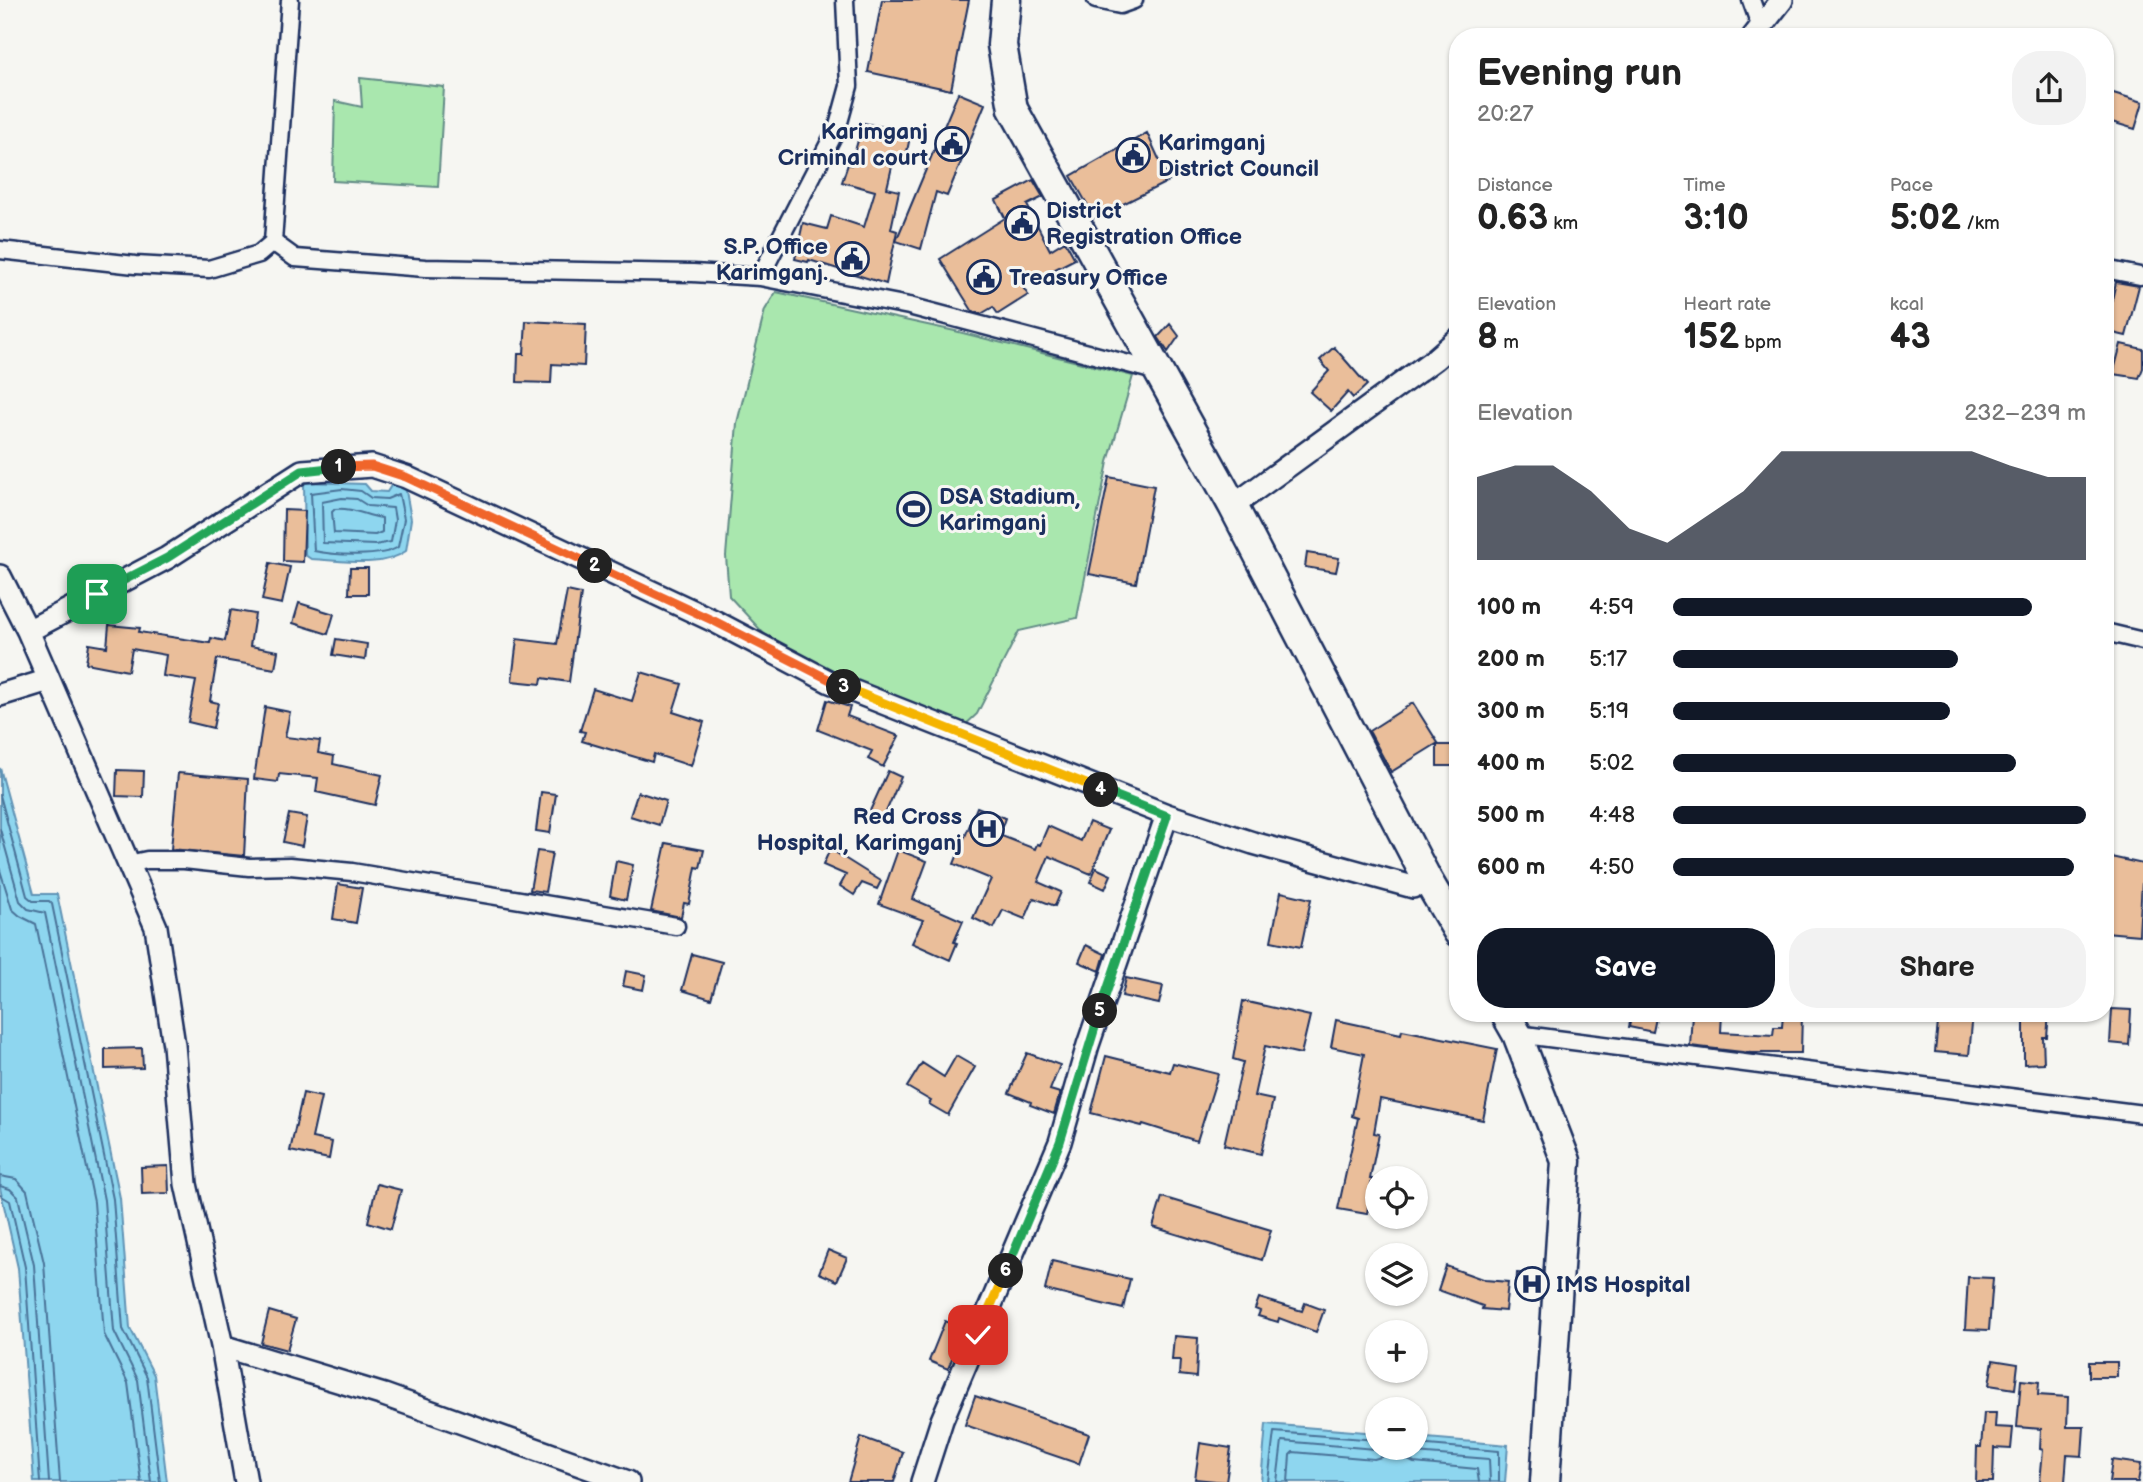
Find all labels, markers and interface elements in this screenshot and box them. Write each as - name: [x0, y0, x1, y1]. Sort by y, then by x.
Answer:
- text: Evening run: [1477, 51, 1682, 96]
- button: share: [2012, 51, 2086, 125]
- text: 20:27: [1477, 100, 1534, 128]
- place label: Karimganj Criminal court: [778, 118, 928, 172]
- public building icon: Karimganj Criminal court: [933, 125, 971, 163]
- place label: Karimganj District Council: [1158, 129, 1319, 183]
- public building icon: Karimganj District Council: [1114, 136, 1152, 174]
- text: Distance: [1477, 174, 1553, 197]
- text: Time: [1683, 174, 1725, 197]
- text: Pace: [1890, 174, 1933, 197]
- place label: District Registration Office: [1046, 197, 1242, 251]
- text: 0.63: [1477, 197, 1548, 240]
- text: 3:10: [1683, 197, 1749, 240]
- text: 5:02: [1890, 197, 1961, 240]
- public building icon: District Registration Office: [1003, 204, 1041, 242]
- text: km: [1548, 212, 1578, 235]
- text: /km: [1961, 212, 2000, 235]
- place label: S.P. Office Karimganj.: [716, 233, 828, 287]
- public building icon: S.P. Office Karimganj.: [833, 240, 871, 278]
- public building icon: Treasury Office: [965, 258, 1003, 296]
- place label: Treasury Office: [1009, 264, 1168, 292]
- text: Elevation: [1477, 293, 1556, 316]
- text: Heart rate: [1683, 293, 1771, 316]
- text: kcal: [1890, 293, 1924, 316]
- text: 8: [1477, 316, 1498, 359]
- text: 152: [1683, 316, 1739, 359]
- text: 43: [1890, 316, 1931, 359]
- text: m: [1498, 331, 1519, 354]
- text: bpm: [1739, 331, 1782, 354]
- text: Elevation: [1477, 399, 1573, 427]
- text: 232–239 m: [1964, 399, 2086, 427]
- pin: 1: [322, 449, 356, 484]
- text: 1: [335, 455, 343, 478]
- place label: DSA Stadium, Karimganj: [939, 483, 1080, 537]
- sports icon: DSA Stadium, Karimganj: [895, 490, 933, 528]
- pin: 2: [578, 548, 612, 584]
- text: 2: [589, 554, 600, 577]
- pin: [67, 564, 127, 624]
- icon: arrive: [78, 575, 116, 613]
- text: 100 m: [1477, 593, 1541, 621]
- text: 4:59: [1589, 593, 1634, 621]
- text: 200 m: [1477, 645, 1545, 673]
- text: 5:17: [1589, 645, 1627, 673]
- pin: 3: [826, 670, 862, 704]
- text: 3: [838, 675, 849, 698]
- text: 300 m: [1477, 697, 1545, 725]
- text: 5:19: [1589, 697, 1629, 725]
- text: 400 m: [1477, 749, 1545, 777]
- text: 5:02: [1589, 749, 1634, 777]
- pin: 4: [1084, 772, 1118, 808]
- text: 4: [1095, 778, 1106, 801]
- text: 500 m: [1477, 801, 1545, 829]
- text: 4:48: [1589, 801, 1635, 829]
- place label: Red Cross Hospital, Karimganj: [757, 803, 962, 857]
- hospital icon: Red Cross Hospital, Karimganj: [968, 810, 1006, 848]
- text: 600 m: [1477, 853, 1545, 881]
- text: 4:50: [1589, 853, 1634, 881]
- button: Save: [1477, 928, 1775, 1008]
- button: Share: [1789, 928, 2086, 1008]
- pin: 5: [1082, 993, 1118, 1028]
- text: 5: [1094, 999, 1105, 1022]
- map controls: [1365, 1166, 1428, 1460]
- button: locate: [1365, 1166, 1428, 1229]
- button: layers: [1365, 1243, 1428, 1306]
- pin: 6: [988, 1254, 1024, 1288]
- text: 6: [1000, 1259, 1011, 1282]
- hospital icon: IMS Hospital: [1513, 1265, 1551, 1303]
- place label: IMS Hospital: [1556, 1271, 1690, 1299]
- pin: [948, 1305, 1008, 1365]
- icon: check: [959, 1316, 997, 1354]
- button: +: [1365, 1320, 1428, 1383]
- button: −: [1365, 1397, 1428, 1460]

